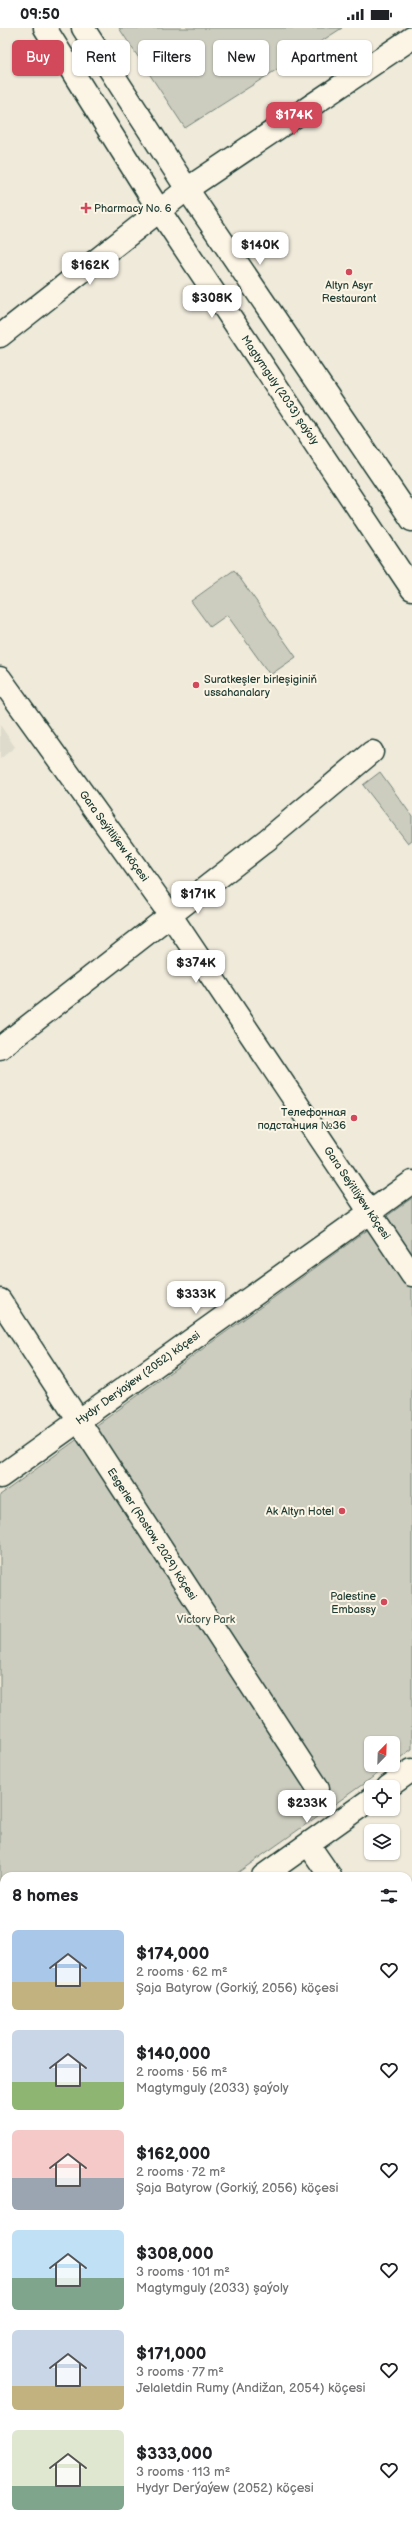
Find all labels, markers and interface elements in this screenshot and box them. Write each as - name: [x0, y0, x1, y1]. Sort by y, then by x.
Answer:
- text: 09:50: [20, 5, 60, 24]
- chip: Buy: [12, 40, 64, 76]
- chip: Rent: [72, 40, 130, 76]
- chip: Filters: [138, 40, 205, 76]
- chip: New: [213, 40, 269, 76]
- chip: Apartment: [277, 40, 372, 76]
- pin: $174K: [266, 102, 322, 136]
- text: $174K: [275, 107, 313, 123]
- place label: Pharmacy No. 6: [94, 202, 172, 215]
- marker: Pharmacy No. 6: [81, 203, 91, 213]
- pin: $140K: [232, 232, 288, 266]
- text: $140K: [241, 237, 279, 253]
- pin: $162K: [62, 252, 118, 286]
- text: $162K: [71, 257, 109, 273]
- marker: Altyn Asyr Restaurant: [344, 267, 354, 277]
- place label: Altyn Asyr Restaurant: [322, 279, 377, 305]
- pin: $308K: [184, 285, 240, 319]
- text: $308K: [192, 290, 232, 306]
- street label: Magtymguly (2033) şaýoly: [238, 333, 322, 447]
- place label: Suratkeşler birleşiginiň ussahanalary: [204, 673, 317, 699]
- marker: Suratkeşler birleşiginiň ussahanalary: [191, 680, 201, 690]
- street label: Gara Seýitliýew köçesi: [77, 788, 151, 884]
- pin: $171K: [170, 881, 226, 915]
- text: $171K: [180, 886, 216, 902]
- pin: $374K: [168, 950, 224, 984]
- text: $374K: [176, 955, 216, 971]
- place label: Телефонная подстанция №36: [258, 1106, 346, 1132]
- marker: Телефонная подстанция №36: [349, 1113, 359, 1123]
- street label: Gara Seýitliýew köçesi: [321, 1144, 393, 1242]
- pin: $333K: [168, 1281, 224, 1315]
- text: $333K: [176, 1286, 216, 1302]
- street label: Hydyr Derýaýew (2052) köçesi: [73, 1329, 203, 1427]
- street label: Esgerler (Rostow, 2029) köçesi: [104, 1466, 200, 1602]
- place label: Ak Altyn Hotel: [266, 1505, 334, 1518]
- marker: Ak Altyn Hotel: [337, 1506, 347, 1516]
- place label: Palestine Embassy: [330, 1590, 376, 1616]
- marker: Palestine Embassy: [379, 1597, 389, 1607]
- park label: Victory Park: [177, 1613, 236, 1626]
- north arrow: [364, 1736, 400, 1772]
- map controls: [364, 1736, 400, 1860]
- button: locate: [364, 1780, 400, 1816]
- pin: $233K: [279, 1790, 335, 1824]
- text: $233K: [287, 1795, 327, 1811]
- button: layers: [364, 1824, 400, 1860]
- icon: filters: [378, 1885, 400, 1907]
- text: 8 homes: [12, 1886, 78, 1906]
- text: $174,000: [136, 1944, 209, 1964]
- icon: home: [44, 1946, 92, 1994]
- icon: heart: [378, 1959, 400, 1981]
- text: 2 rooms · 62 m²: [136, 1964, 228, 1980]
- text: Şaja Batyrow (Gorkiý, 2056) köçesi: [136, 1980, 338, 1996]
- text: $140,000: [136, 2044, 211, 2064]
- icon: home: [44, 2046, 92, 2094]
- icon: heart: [378, 2059, 400, 2081]
- text: 2 rooms · 56 m²: [136, 2064, 227, 2080]
- text: Magtymguly (2033) şaýoly: [136, 2080, 289, 2096]
- text: $162,000: [136, 2144, 210, 2164]
- icon: home: [44, 2146, 92, 2194]
- icon: heart: [378, 2159, 400, 2181]
- text: 2 rooms · 72 m²: [136, 2164, 226, 2180]
- text: Şaja Batyrow (Gorkiý, 2056) köçesi: [136, 2180, 338, 2196]
- text: $308,000: [136, 2244, 214, 2264]
- icon: home: [44, 2246, 92, 2294]
- icon: heart: [378, 2259, 400, 2281]
- text: 3 rooms · 101 m²: [136, 2264, 230, 2280]
- text: Magtymguly (2033) şaýoly: [136, 2280, 289, 2296]
- text: $171,000: [136, 2344, 206, 2364]
- icon: home: [44, 2346, 92, 2394]
- icon: heart: [378, 2359, 400, 2381]
- text: 3 rooms · 77 m²: [136, 2364, 224, 2380]
- text: Jelaletdin Rumy (Andižan, 2054) köçesi: [136, 2380, 366, 2396]
- text: $333,000: [136, 2444, 213, 2464]
- icon: home: [44, 2446, 92, 2494]
- icon: heart: [378, 2459, 400, 2481]
- text: 3 rooms · 113 m²: [136, 2464, 230, 2480]
- text: Hydyr Derýaýew (2052) köçesi: [136, 2480, 314, 2496]

